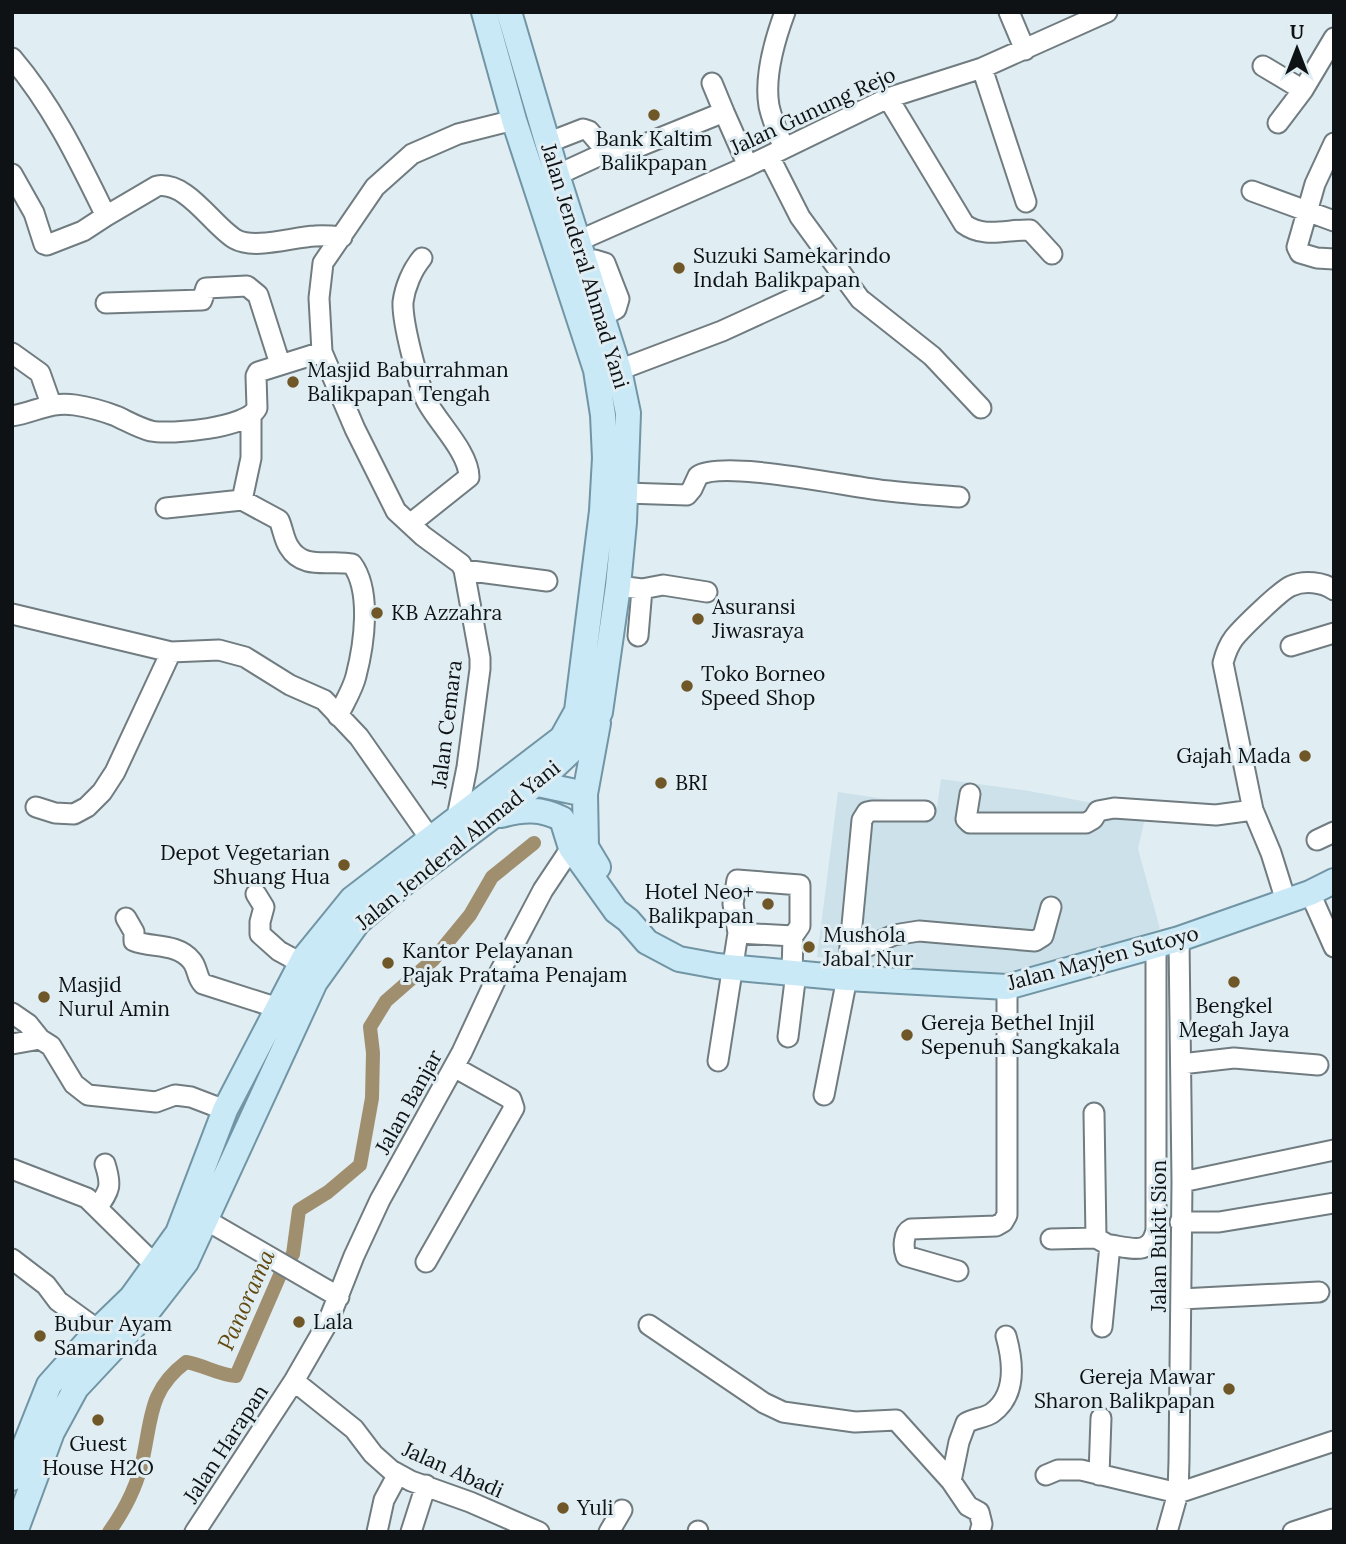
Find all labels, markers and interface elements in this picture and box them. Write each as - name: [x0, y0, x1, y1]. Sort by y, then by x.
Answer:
- north arrow: [1262, 14, 1332, 84]
- text: U: [1290, 20, 1304, 44]
- street label: Jalan Gunung Rejo: [725, 60, 900, 161]
- marker: Bank Kaltim Balikpapan: [646, 107, 662, 123]
- place label: Bank Kaltim Balikpapan: [595, 125, 713, 176]
- street label: Jalan Jenderal Ahmad Yani: [535, 139, 636, 392]
- place label: Suzuki Samekarindo Indah Balikpapan: [693, 242, 891, 293]
- marker: Suzuki Samekarindo Indah Balikpapan: [671, 260, 687, 276]
- place label: Masjid Baburrahman Balikpapan Tengah: [307, 356, 509, 407]
- marker: Masjid Baburrahman Balikpapan Tengah: [285, 374, 301, 390]
- place label: Asuransi Jiwasraya: [711, 593, 804, 644]
- place label: KB Azzahra: [391, 599, 502, 626]
- marker: KB Azzahra: [369, 605, 385, 621]
- marker: Asuransi Jiwasraya: [690, 611, 706, 627]
- street label: Jalan Cemara: [425, 658, 468, 790]
- place label: Toko Borneo Speed Shop: [701, 660, 825, 711]
- marker: Toko Borneo Speed Shop: [679, 678, 695, 694]
- place label: Gajah Mada: [1176, 742, 1291, 769]
- marker: Gajah Mada: [1297, 748, 1313, 764]
- street label: Jalan Jenderal Ahmad Yani: [349, 754, 565, 936]
- place label: BRI: [675, 769, 708, 796]
- marker: BRI: [653, 775, 669, 791]
- place label: Depot Vegetarian Shuang Hua: [160, 839, 330, 890]
- marker: Depot Vegetarian Shuang Hua: [336, 857, 352, 873]
- place label: Hotel Neo+ Balikpapan: [645, 878, 754, 929]
- marker: Hotel Neo+ Balikpapan: [760, 896, 776, 912]
- street label: Jalan Mayjen Sutoyo: [1003, 919, 1202, 996]
- place label: Mushola Jabal Nur: [822, 921, 913, 972]
- place label: Kantor Pelayanan Pajak Pratama Penajam: [402, 937, 628, 988]
- marker: Mushola Jabal Nur: [801, 939, 817, 955]
- marker: Kantor Pelayanan Pajak Pratama Penajam: [380, 955, 396, 971]
- place label: Masjid Nurul Amin: [58, 971, 170, 1022]
- marker: Bengkel Megah Jaya: [1226, 974, 1242, 990]
- marker: Masjid Nurul Amin: [36, 989, 52, 1005]
- place label: Bengkel Megah Jaya: [1178, 992, 1290, 1043]
- place label: Gereja Bethel Injil Sepenuh Sangkakala: [921, 1009, 1120, 1060]
- marker: Gereja Bethel Injil Sepenuh Sangkakala: [899, 1027, 915, 1043]
- street label: Jalan Banjar: [368, 1045, 448, 1160]
- street label: Jalan Bukit Sion: [1145, 1160, 1172, 1313]
- water label: Panorama: [210, 1244, 281, 1355]
- place label: Lala: [313, 1308, 353, 1335]
- place label: Bubur Ayam Samarinda: [54, 1310, 173, 1361]
- marker: Lala: [291, 1314, 307, 1330]
- marker: Bubur Ayam Samarinda: [32, 1328, 48, 1344]
- place label: Gereja Mawar Sharon Balikpapan: [1034, 1363, 1215, 1414]
- street label: Jalan Harapan: [177, 1379, 274, 1509]
- marker: Gereja Mawar Sharon Balikpapan: [1221, 1381, 1237, 1397]
- marker: Guest House H2O: [90, 1412, 106, 1428]
- place label: Guest House H2O: [42, 1430, 154, 1481]
- street label: Jalan Abadi: [398, 1435, 508, 1504]
- place label: Yuli: [576, 1494, 614, 1521]
- marker: Yuli: [555, 1500, 571, 1516]

